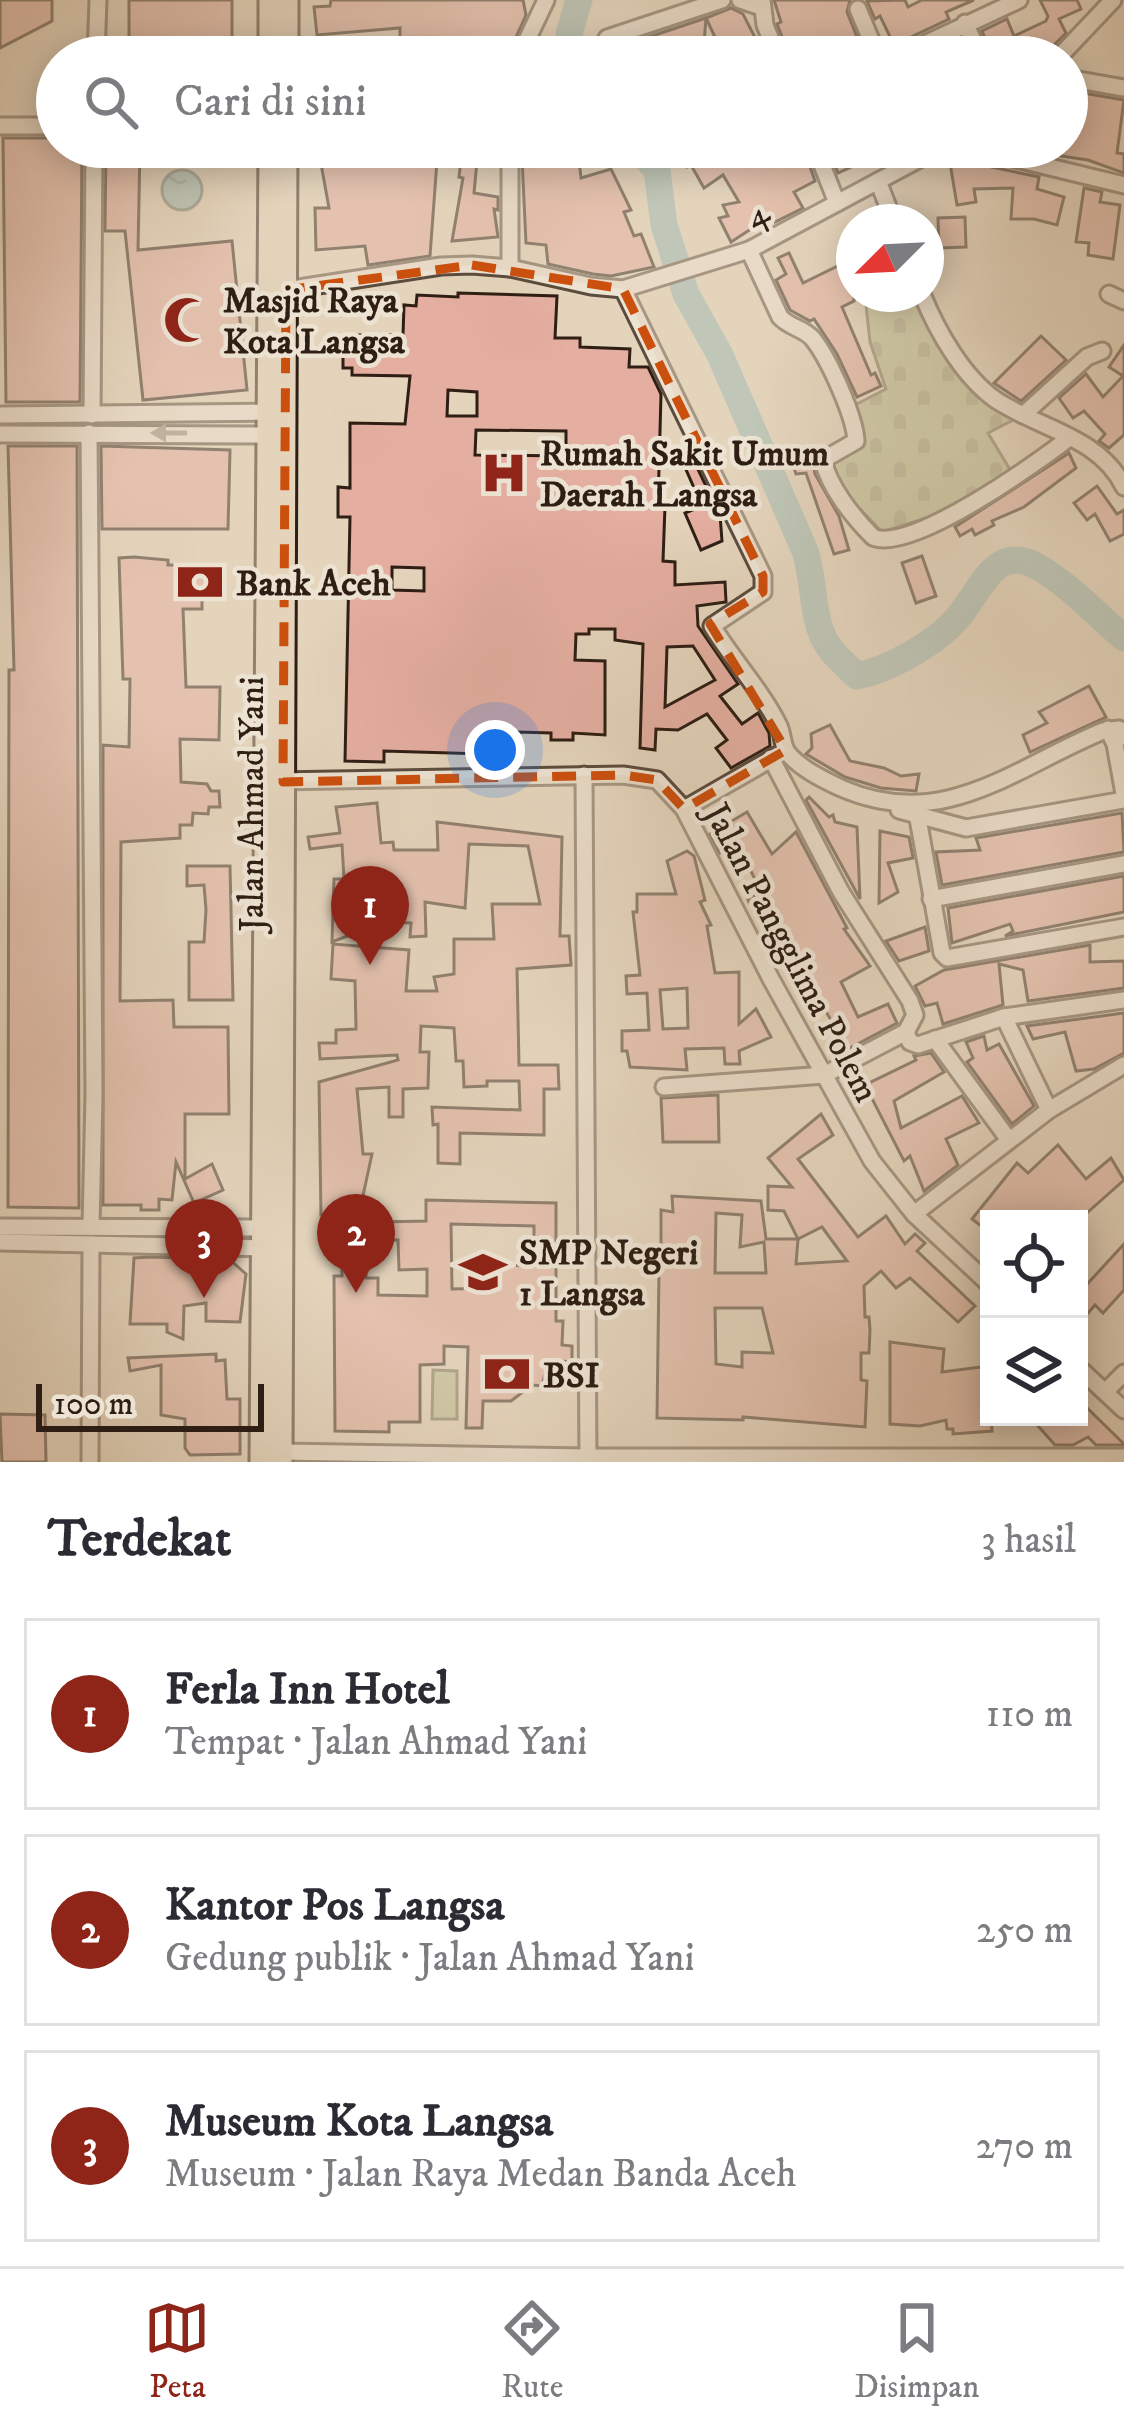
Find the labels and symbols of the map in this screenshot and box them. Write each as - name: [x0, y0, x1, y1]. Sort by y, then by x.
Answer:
- street label: 4: [738, 189, 778, 239]
- north arrow: [836, 204, 944, 312]
- place label: Masjid Raya Kota Langsa: [223, 279, 406, 365]
- mosque icon: Masjid Raya Kota Langsa: [162, 295, 212, 345]
- one-way arrow: [149, 423, 187, 443]
- place label: Rumah Sakit Umum Daerah Langsa: [540, 432, 829, 518]
- hospital icon: Rumah Sakit Umum Daerah Langsa: [479, 448, 529, 498]
- bank icon: Bank Aceh: [175, 557, 225, 607]
- place label: Bank Aceh: [236, 562, 391, 607]
- street label: Jalan Ahmad Yani: [230, 676, 275, 935]
- your location: [465, 720, 525, 780]
- street label: Jalan Pangglima Polem: [692, 793, 889, 1110]
- pin: 1: [331, 866, 409, 965]
- pin: 2: [317, 1194, 395, 1293]
- pin: 3: [165, 1199, 243, 1298]
- place label: SMP Negeri 1 Langsa: [519, 1231, 698, 1317]
- school or university icon: SMP Negeri 1 Langsa: [458, 1247, 508, 1297]
- bank icon: BSI: [482, 1349, 532, 1399]
- place label: BSI: [543, 1354, 600, 1399]
- scale bar: [36, 1378, 264, 1431]

